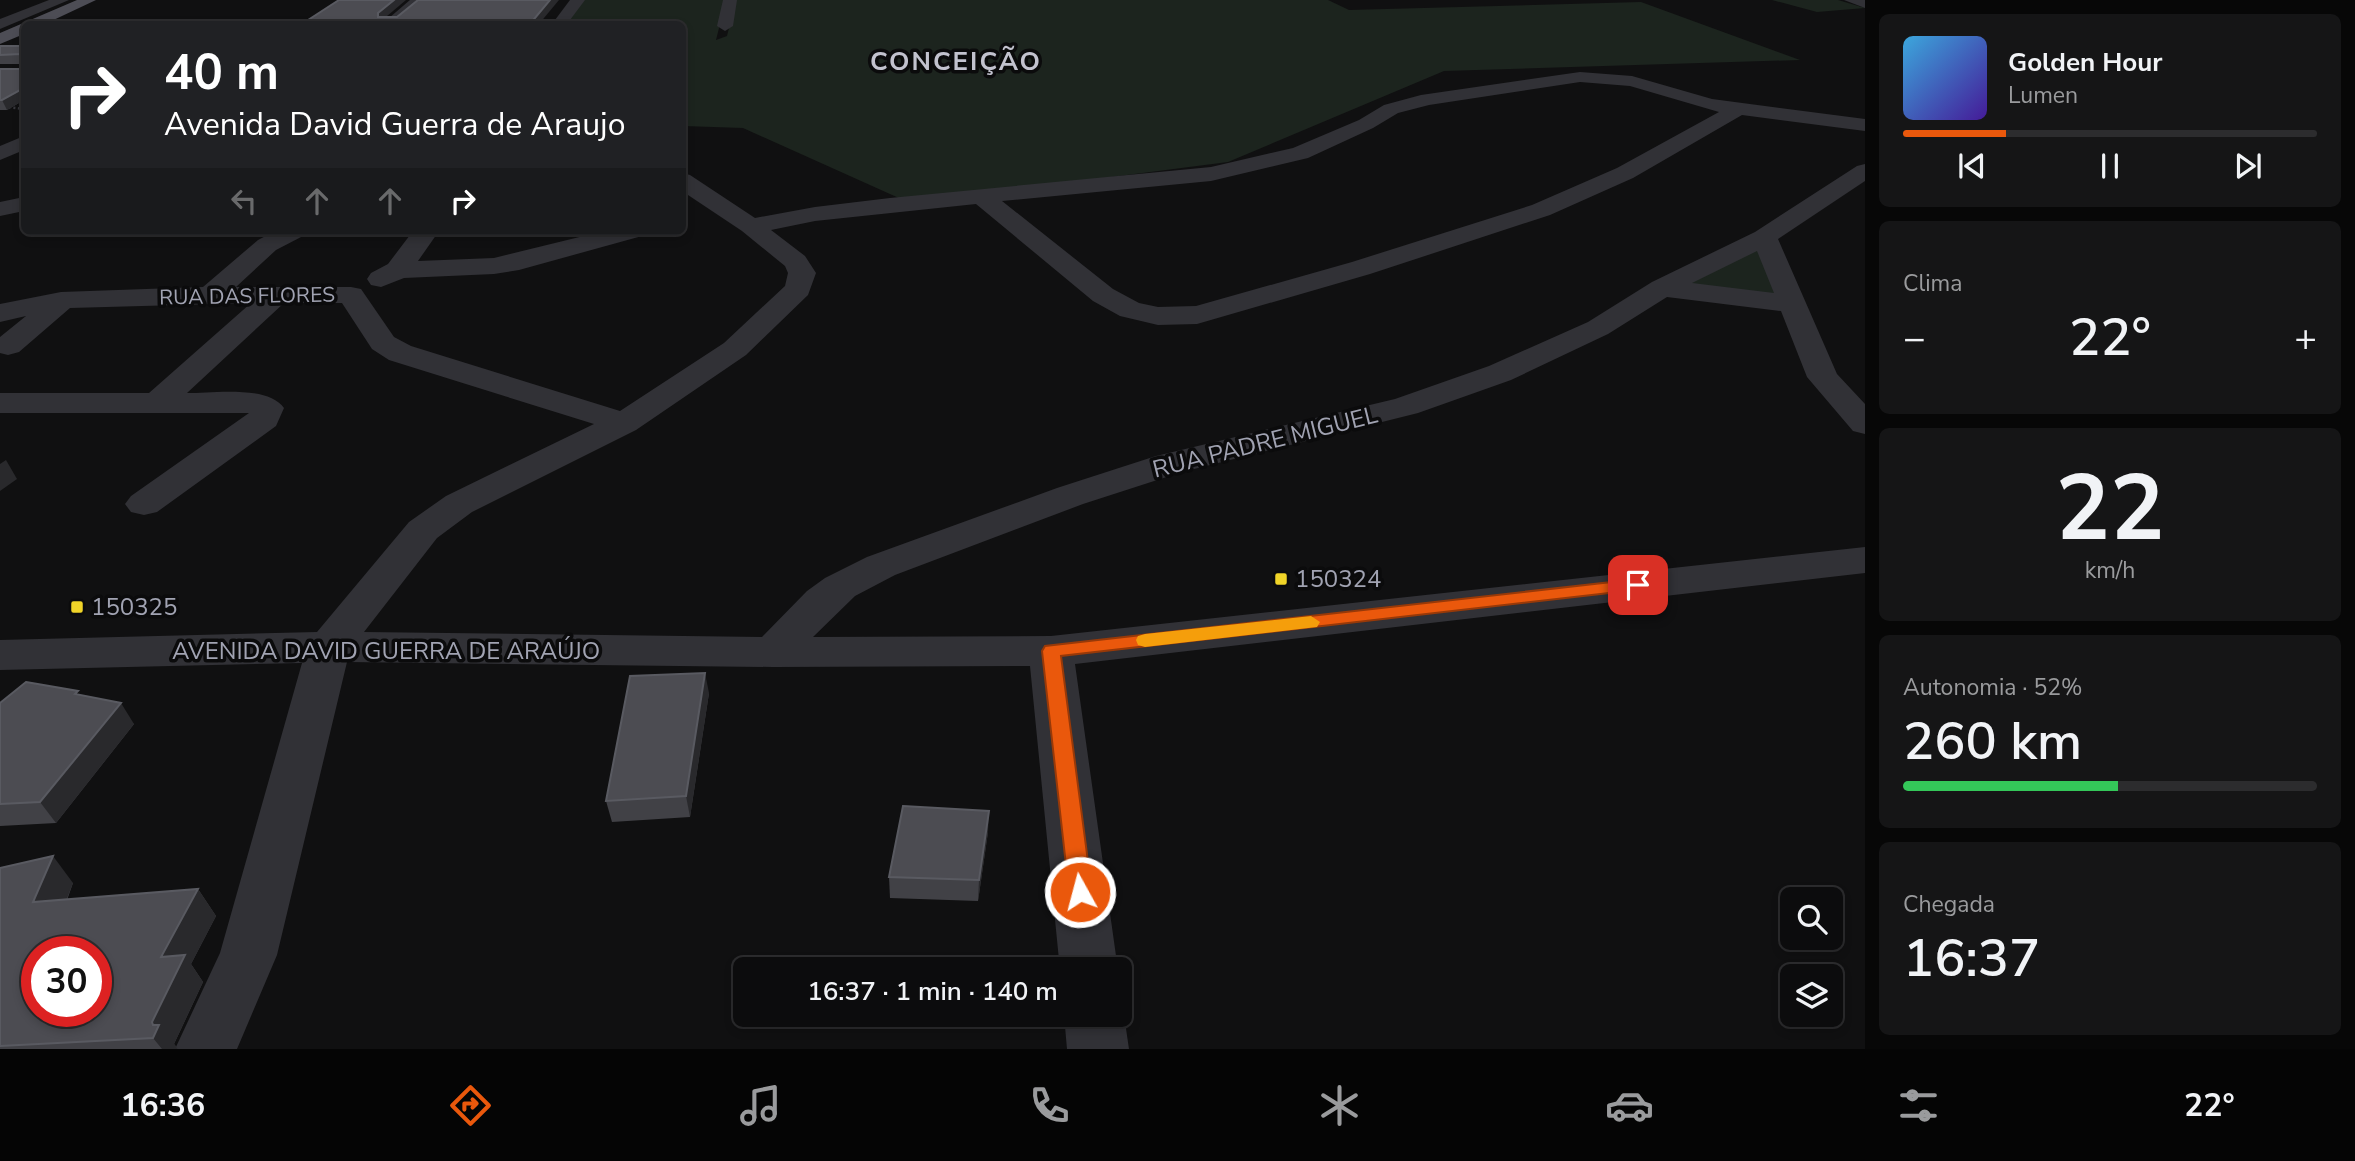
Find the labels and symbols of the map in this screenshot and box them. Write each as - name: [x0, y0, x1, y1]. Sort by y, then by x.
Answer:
- district label: CONCEIÇÃO: [870, 44, 1042, 79]
- street label: RUA DAS FLORES: [159, 280, 335, 312]
- street label: RUA PADRE MIGUEL: [1149, 399, 1381, 485]
- pin: [1608, 555, 1668, 615]
- place label: 150324: [1295, 563, 1381, 595]
- marker: 150324: [1273, 571, 1289, 587]
- place label: 150325: [91, 591, 177, 623]
- marker: 150325: [69, 599, 85, 615]
- street label: AVENIDA DAVID GUERRA DE ARAÚJO: [172, 635, 600, 667]
- position arrow: [1043, 855, 1117, 929]
- speed limit sign: 30: [21, 936, 112, 1027]

